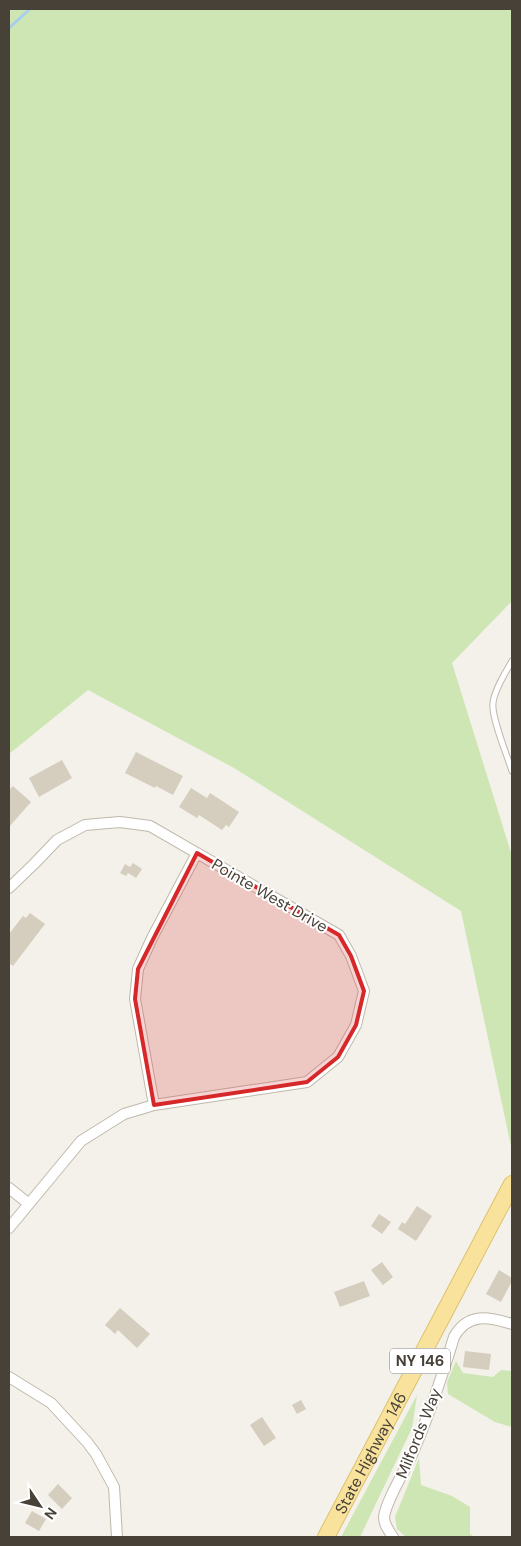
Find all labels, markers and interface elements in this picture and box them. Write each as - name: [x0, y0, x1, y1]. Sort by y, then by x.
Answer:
- street label: Pointe West Drive: [208, 854, 332, 937]
- road number: NY 146: [390, 1348, 450, 1374]
- street label: Milfords Way: [391, 1385, 446, 1481]
- street label: State Highway 146: [330, 1389, 411, 1518]
- north arrow: [15, 1481, 65, 1531]
- text: N: [40, 1504, 61, 1523]

